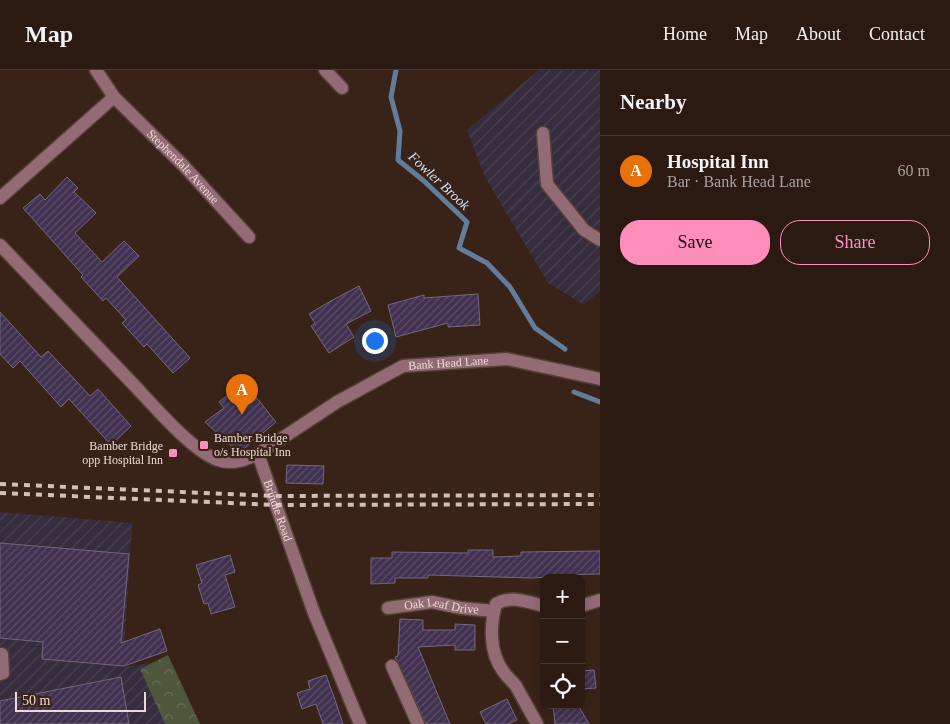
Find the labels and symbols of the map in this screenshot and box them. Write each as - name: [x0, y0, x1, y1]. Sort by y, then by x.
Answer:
- street label: Stephendale Avenue: [144, 127, 222, 206]
- water label: Fowler Brook: [405, 148, 473, 213]
- your location: [362, 328, 388, 354]
- street label: Bank Head Lane: [408, 353, 489, 373]
- pin: A: [226, 374, 258, 415]
- place label: Bamber Bridge o/s Hospital Inn: [214, 431, 291, 459]
- place label: Bamber Bridge opp Hospital Inn: [82, 439, 163, 467]
- marker: Bamber Bridge o/s Hospital Inn: [198, 439, 210, 451]
- marker: Bamber Bridge opp Hospital Inn: [167, 447, 179, 459]
- street label: Brindle Road: [261, 478, 295, 543]
- street label: Oak Leaf Drive: [403, 595, 479, 617]
- scale bar: [15, 689, 146, 712]

